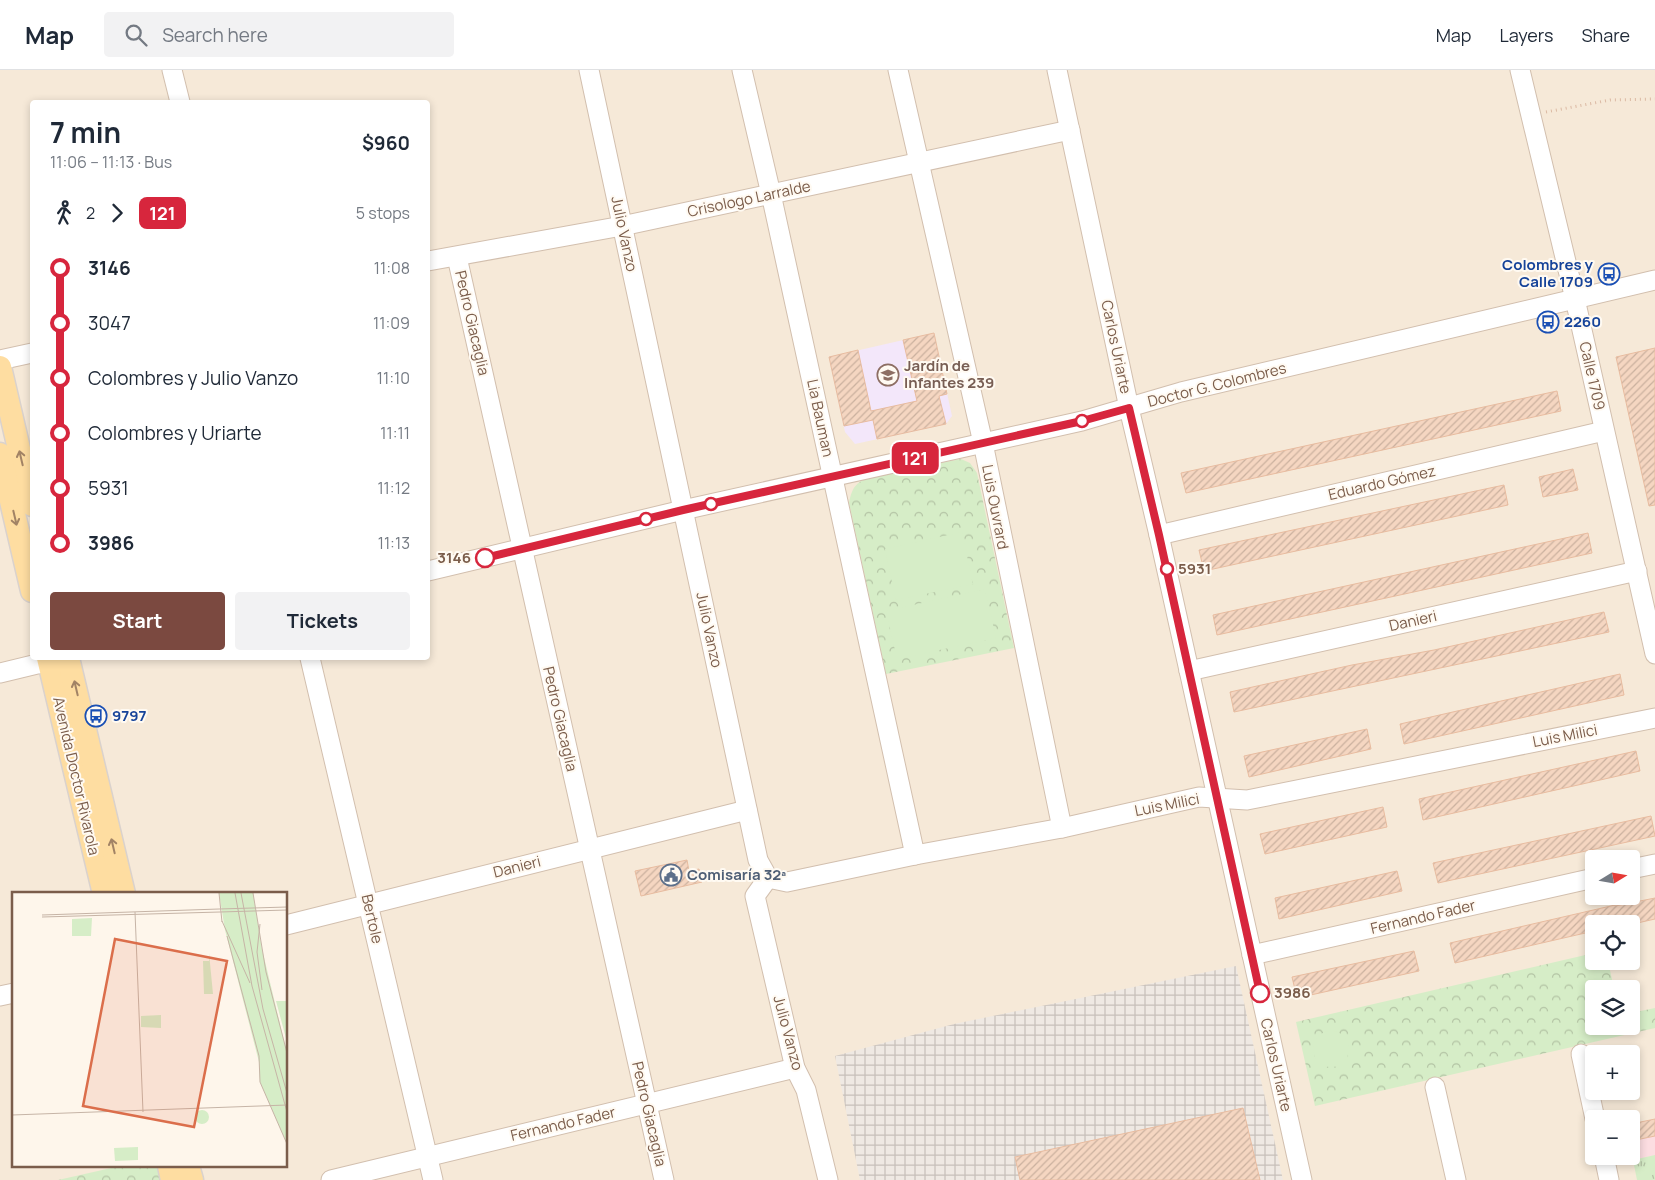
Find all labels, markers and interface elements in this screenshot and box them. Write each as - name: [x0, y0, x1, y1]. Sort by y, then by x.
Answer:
- search box: [104, 12, 454, 57]
- text: Map: [25, 18, 74, 51]
- icon: search: [122, 21, 150, 49]
- text: Search here: [162, 22, 268, 48]
- text: Map: [1436, 23, 1471, 47]
- text: Layers: [1499, 23, 1553, 47]
- text: Share: [1581, 23, 1630, 47]
- text: 7 min: [50, 113, 121, 151]
- text: $960: [362, 130, 410, 156]
- text: 11:06 – 11:13 · Bus: [50, 151, 172, 173]
- street label: Crisologo Larralde: [685, 175, 813, 222]
- street label: Julio Vanzo: [606, 194, 643, 274]
- icon: walk: [50, 199, 78, 227]
- icon: forward: [103, 199, 131, 227]
- text: 121: [149, 201, 176, 225]
- text: 2: [86, 202, 95, 224]
- text: 5 stops: [356, 202, 410, 224]
- place label: Colombres y Calle 1709: [1502, 254, 1594, 292]
- text: 3146: [88, 255, 131, 281]
- text: 11:08: [374, 257, 410, 279]
- bus stop icon: Colombres y Calle 1709: [1597, 262, 1621, 286]
- street label: Pedro Giacaglia: [450, 268, 495, 377]
- street label: Carlos Uriarte: [1096, 298, 1137, 396]
- text: 3047: [88, 310, 131, 336]
- bus stop icon: 2260: [1536, 310, 1560, 334]
- place label: 2260: [1564, 311, 1601, 332]
- text: 11:09: [373, 312, 410, 334]
- street label: Calle 1709: [1574, 340, 1611, 412]
- place label: Jardín de Infantes 239: [904, 355, 994, 393]
- street label: Doctor G. Colombres: [1145, 357, 1289, 412]
- school or university icon: Jardín de Infantes 239: [876, 363, 900, 387]
- text: Colombres y Julio Vanzo: [88, 365, 298, 391]
- text: 11:10: [377, 367, 410, 389]
- street label: Lia Bauman: [802, 377, 839, 459]
- unlabelled marker: [1075, 414, 1089, 428]
- text: Colombres y Uriarte: [88, 420, 262, 446]
- text: 11:11: [380, 422, 410, 444]
- line badge: 121: [886, 442, 944, 474]
- text: 121: [902, 446, 928, 470]
- one-way arrow: [16, 450, 25, 466]
- street label: Eduardo Gómez: [1326, 460, 1438, 505]
- street label: Luis Ouvrard: [977, 463, 1014, 551]
- text: 5931: [88, 475, 129, 501]
- text: 11:12: [377, 477, 410, 499]
- unlabelled marker: [704, 497, 718, 511]
- one-way arrow: [11, 510, 20, 526]
- unlabelled marker: [639, 512, 653, 526]
- text: 3986: [88, 530, 134, 556]
- text: 11:13: [378, 532, 410, 554]
- place label: 3146: [437, 547, 471, 568]
- marker: 3146: [475, 548, 495, 568]
- place label: 5931: [1178, 558, 1211, 579]
- marker: 5931: [1160, 562, 1174, 576]
- street label: Julio Vanzo: [691, 590, 728, 670]
- button: Start: [50, 592, 225, 650]
- button: Tickets: [235, 592, 410, 650]
- street label: Danieri: [1387, 605, 1439, 636]
- street label: Pedro Giacaglia: [538, 664, 583, 773]
- one-way arrow: [71, 681, 80, 697]
- street label: Avenida Doctor Rivarola: [48, 695, 105, 857]
- bus stop icon: 9797: [84, 704, 108, 728]
- place label: 9797: [112, 705, 147, 726]
- street label: Luis Milici: [1531, 719, 1599, 752]
- street label: Luis Milici: [1133, 788, 1201, 821]
- one-way arrow: [108, 839, 117, 855]
- street label: Danieri: [491, 850, 543, 883]
- north arrow: [1585, 850, 1640, 905]
- map controls: [1585, 850, 1640, 1165]
- public building icon: Comisaría 32ª: [659, 863, 683, 887]
- place label: Comisaría 32ª: [687, 864, 786, 885]
- inset map: [12, 892, 288, 1168]
- street label: Bertole: [357, 892, 388, 946]
- street label: Fernando Fader: [1368, 894, 1478, 939]
- button: locate: [1585, 915, 1640, 970]
- button: layers: [1585, 980, 1640, 1035]
- place label: 3986: [1274, 982, 1311, 1003]
- marker: 3986: [1250, 983, 1270, 1003]
- street label: Julio Vanzo: [768, 993, 809, 1073]
- street label: Carlos Uriarte: [1256, 1016, 1297, 1114]
- button: +: [1585, 1045, 1640, 1100]
- street label: Pedro Giacaglia: [627, 1059, 672, 1168]
- street label: Fernando Fader: [508, 1101, 618, 1146]
- button: −: [1585, 1110, 1640, 1165]

